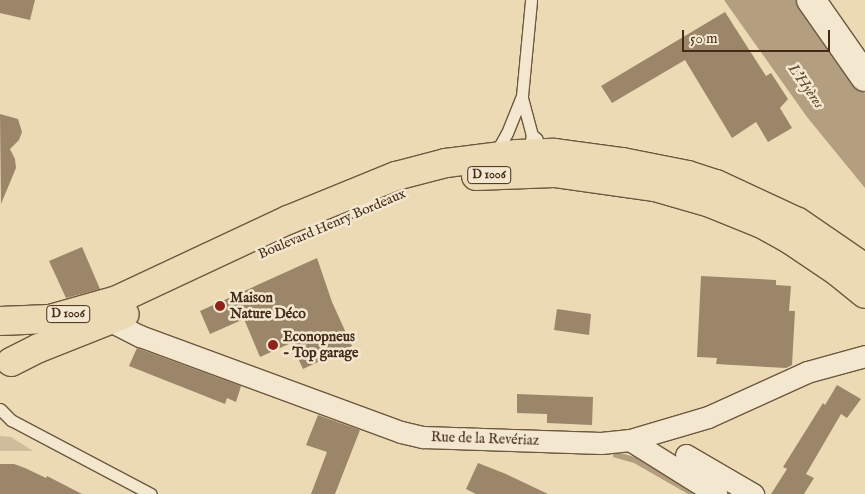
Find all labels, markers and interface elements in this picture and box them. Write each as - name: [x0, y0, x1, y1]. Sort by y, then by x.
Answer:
- scale bar: [685, 20, 832, 52]
- text: 50 m: [690, 29, 718, 48]
- water label: L'Hyères: [784, 60, 828, 112]
- road number: D 1006: [466, 166, 512, 184]
- street label: Boulevard Henry Bordeaux: [256, 185, 408, 263]
- place label: Maison Nature Déco: [230, 290, 306, 322]
- marker: Maison Nature Déco: [214, 300, 226, 312]
- road number: D 1006: [46, 304, 90, 324]
- place label: Econopneus - Top garage: [283, 329, 359, 362]
- marker: Econopneus - Top garage: [267, 339, 279, 351]
- street label: Rue de la Revériaz: [431, 429, 539, 449]

